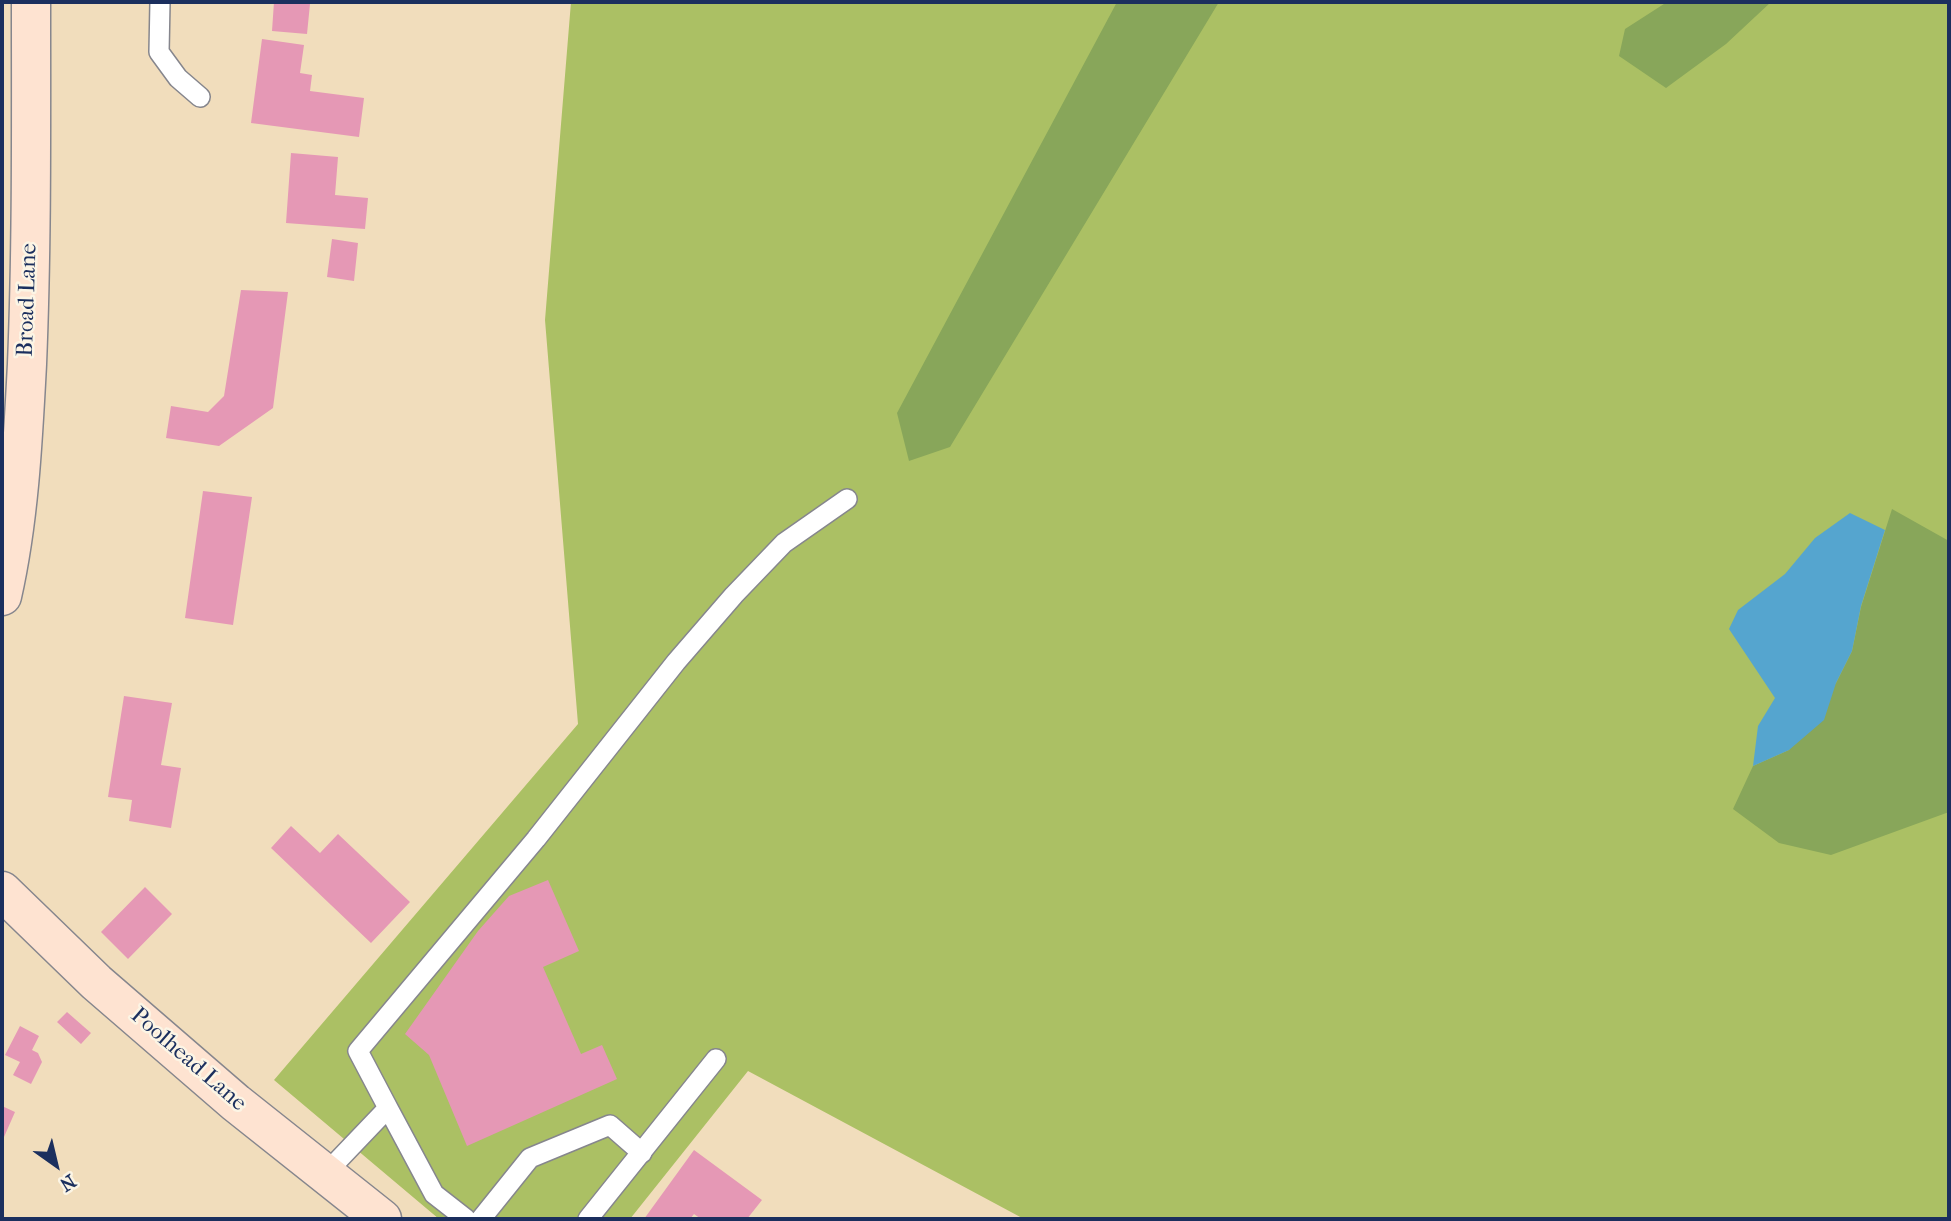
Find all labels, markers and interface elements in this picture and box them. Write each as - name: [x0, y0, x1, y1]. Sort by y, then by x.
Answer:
- street label: Broad Lane: [12, 243, 44, 357]
- street label: Poolhead Lane: [124, 1002, 252, 1118]
- north arrow: [21, 1130, 91, 1200]
- text: N: [56, 1169, 80, 1196]

